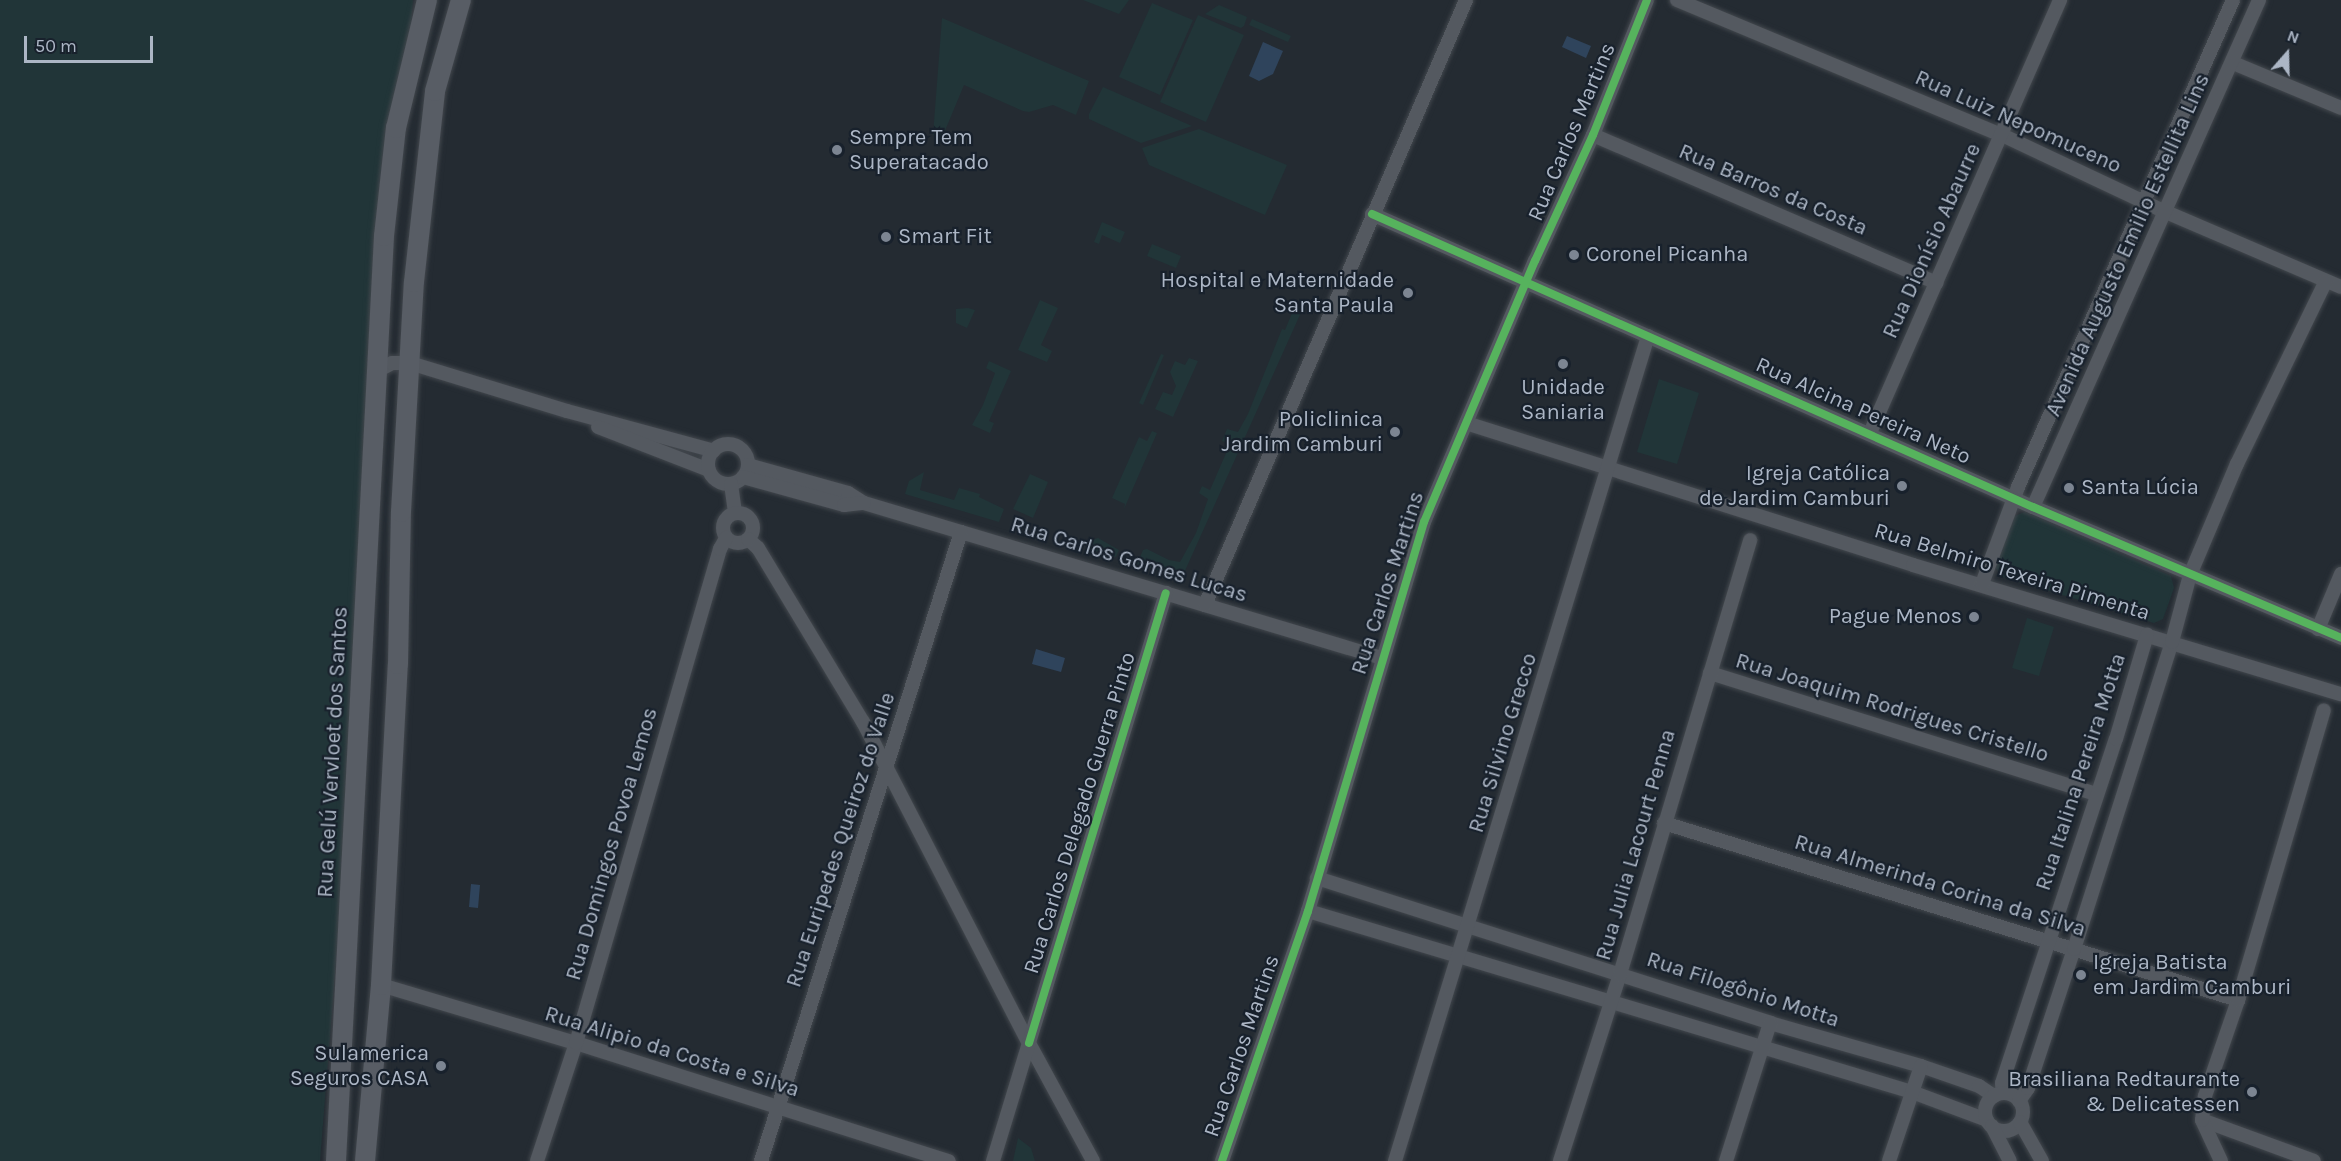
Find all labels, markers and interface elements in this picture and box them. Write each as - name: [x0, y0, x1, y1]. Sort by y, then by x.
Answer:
- scale bar: [27, 24, 156, 62]
- north arrow: [2257, 24, 2317, 84]
- text: N: [2285, 26, 2302, 48]
- text: 50 m: [35, 35, 77, 57]
- street label: Rua Carlos Martins: [1523, 39, 1621, 225]
- street label: Rua Luiz Nepomuceno: [1911, 65, 2125, 179]
- street label: Avenida Augusto Emilio Estellita Lins: [2040, 69, 2216, 421]
- place label: Sempre Tem Superatacado: [849, 124, 989, 176]
- street label: Rua Barros da Costa: [1675, 138, 1871, 242]
- street label: Rua Dionísio Abaurre: [1877, 139, 1987, 343]
- marker: Sempre Tem Superatacado: [830, 143, 844, 157]
- place label: Smart Fit: [898, 224, 992, 250]
- marker: Smart Fit: [879, 230, 893, 244]
- place label: Coronel Picanha: [1586, 242, 1748, 268]
- marker: Coronel Picanha: [1567, 248, 1581, 262]
- place label: Hospital e Maternidade Santa Paula: [1160, 267, 1394, 318]
- marker: Hospital e Maternidade Santa Paula: [1399, 284, 1417, 302]
- street label: Rua Alcina Pereira Neto: [1751, 352, 1975, 470]
- marker: Unidade Saniaria: [1556, 357, 1570, 371]
- place label: Unidade Saniaria: [1521, 374, 1605, 426]
- place label: Policlinica Jardim Camburi: [1222, 406, 1383, 458]
- marker: Policlinica Jardim Camburi: [1388, 425, 1402, 439]
- place label: Igreja Católica de Jardim Camburi: [1699, 460, 1890, 512]
- place label: Santa Lúcia: [2081, 475, 2199, 501]
- marker: Igreja Católica de Jardim Camburi: [1895, 479, 1909, 493]
- marker: Santa Lúcia: [2062, 481, 2076, 495]
- street label: Rua Carlos Martins: [1346, 488, 1430, 678]
- street label: Rua Carlos Gomes Lucas: [1007, 511, 1251, 609]
- street label: Rua Belmiro Texeira Pimenta: [1871, 517, 2153, 627]
- place label: Pague Menos: [1829, 604, 1962, 630]
- street label: Rua Gelú Vervloet dos Santos: [312, 606, 354, 898]
- marker: Pague Menos: [1967, 610, 1981, 624]
- street label: Rua Joaquim Rodrigues Cristello: [1732, 648, 2052, 768]
- street label: Rua Carlos Delegado Guerra Pinto: [1018, 649, 1142, 977]
- street label: Rua Silvino Grecco: [1463, 650, 1543, 836]
- street label: Rua Italina Pereira Motta: [2030, 650, 2132, 894]
- street label: Rua Euripedes Queiroz do Valle: [781, 689, 901, 991]
- street label: Rua Domingos Povoa Lemos: [560, 704, 664, 984]
- street label: Rua Julia Lacourt Penna: [1590, 726, 1682, 964]
- street label: Rua Almerinda Corina da Silva: [1791, 829, 2089, 943]
- street label: Rua Filogônio Motta: [1643, 946, 1843, 1034]
- place label: Igreja Batista em Jardim Camburi: [2093, 949, 2291, 1000]
- street label: Rua Carlos Martins: [1198, 951, 1286, 1141]
- marker: Igreja Batista em Jardim Camburi: [2074, 968, 2088, 982]
- street label: Rua Alipio da Costa e Silva: [541, 1001, 803, 1103]
- place label: Sulamerica Seguros CASA: [290, 1040, 429, 1092]
- marker: Sulamerica Seguros CASA: [434, 1059, 448, 1073]
- place label: Brasiliana Redtaurante & Delicatessen: [2008, 1066, 2240, 1118]
- marker: Brasiliana Redtaurante & Delicatessen: [2245, 1085, 2259, 1099]

